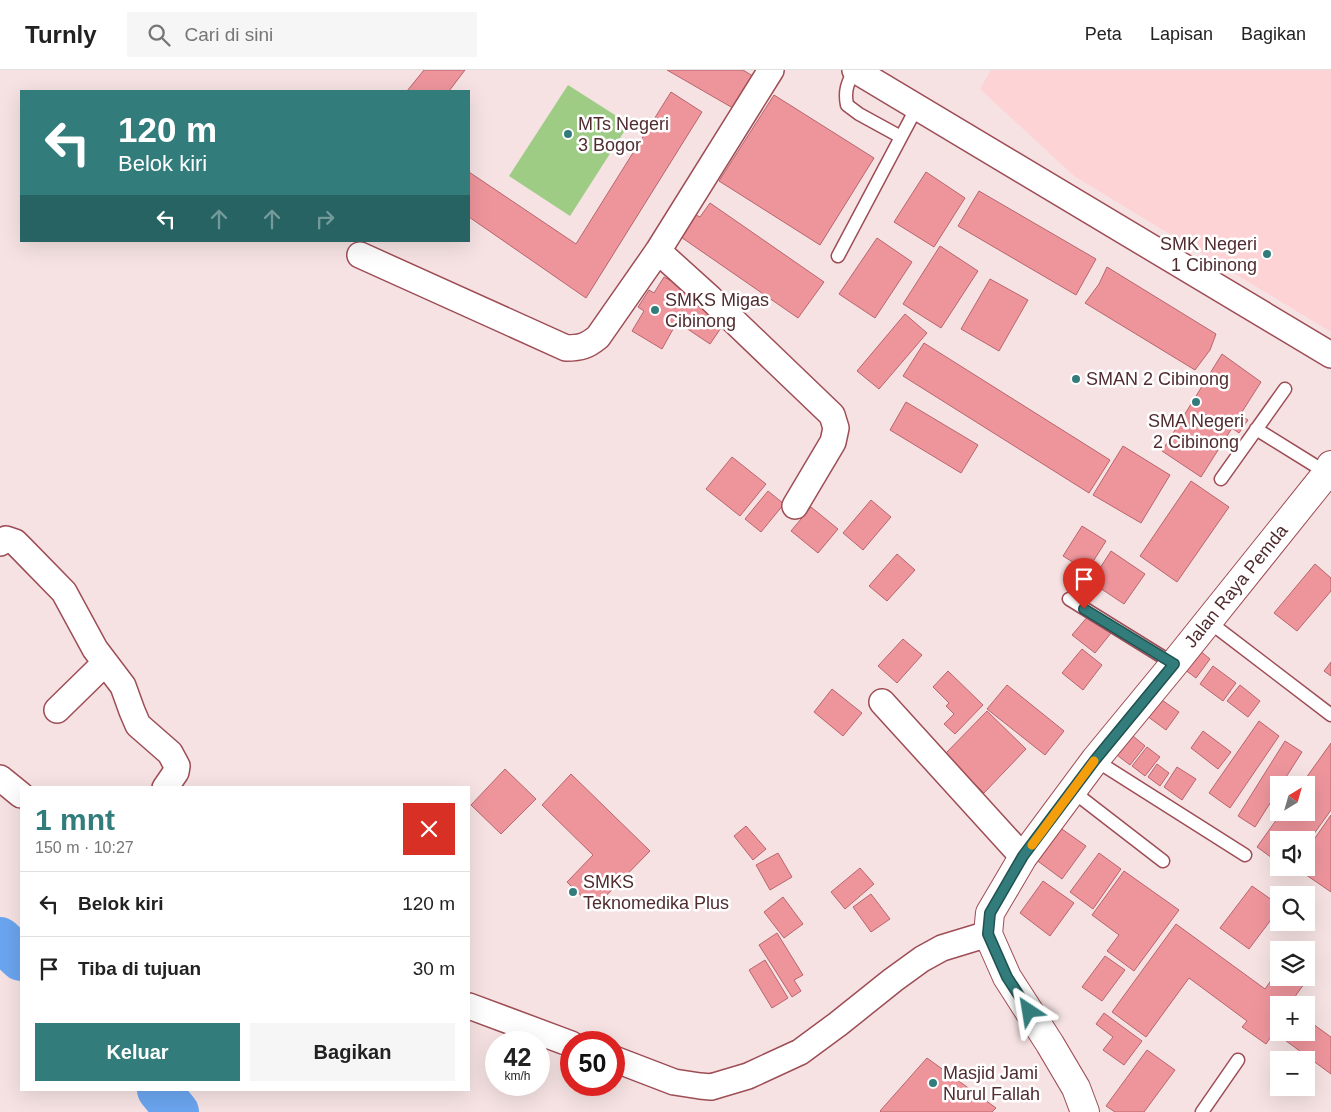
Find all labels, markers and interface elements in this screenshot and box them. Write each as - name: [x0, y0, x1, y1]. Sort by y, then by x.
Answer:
- search box: [127, 12, 477, 57]
- text: Turnly: [25, 21, 97, 48]
- icon: search: [145, 21, 173, 49]
- text: Cari di sini: [185, 24, 273, 45]
- text: Peta: [1085, 24, 1122, 44]
- text: Lapisan: [1150, 24, 1213, 44]
- text: Bagikan: [1241, 24, 1306, 44]
- icon: left: [35, 110, 100, 175]
- text: 120 m: [118, 110, 217, 149]
- place label: MTs Negeri 3 Bogor: [578, 114, 669, 155]
- marker: MTs Negeri 3 Bogor: [562, 128, 574, 140]
- text: Belok kiri: [118, 151, 207, 176]
- icon: left: [152, 205, 180, 233]
- icon: ahead: [205, 205, 233, 233]
- icon: ahead: [258, 205, 286, 233]
- icon: right: [311, 205, 339, 233]
- place label: SMK Negeri 1 Cibinong: [1160, 234, 1257, 275]
- marker: SMK Negeri 1 Cibinong: [1261, 248, 1273, 260]
- place label: SMKS Migas Cibinong: [665, 290, 769, 331]
- marker: SMKS Migas Cibinong: [649, 304, 661, 316]
- place label: SMAN 2 Cibinong: [1086, 369, 1229, 389]
- marker: SMAN 2 Cibinong: [1070, 373, 1082, 385]
- marker: SMA Negeri 2 Cibinong: [1190, 396, 1202, 408]
- place label: SMA Negeri 2 Cibinong: [1148, 411, 1244, 452]
- street label: Jalan Raya Pemda: [1180, 520, 1292, 651]
- pin: [1063, 558, 1105, 609]
- icon: arrive: [1070, 565, 1098, 593]
- north arrow: [1270, 776, 1315, 821]
- map controls: [1270, 776, 1315, 1096]
- text: 1 mnt: [35, 803, 115, 836]
- button: close: [403, 803, 455, 855]
- button: sound: [1270, 831, 1315, 876]
- text: 150 m · 10:27: [35, 839, 134, 856]
- place label: SMKS Teknomedika Plus: [583, 872, 729, 913]
- marker: SMKS Teknomedika Plus: [567, 886, 579, 898]
- button: search: [1270, 886, 1315, 931]
- icon: left: [35, 890, 63, 918]
- text: Belok kiri: [78, 893, 164, 914]
- text: 120 m: [402, 893, 455, 914]
- button: layers: [1270, 941, 1315, 986]
- icon: arrive: [35, 955, 63, 983]
- text: Tiba di tujuan: [78, 958, 201, 979]
- text: 30 m: [413, 958, 455, 979]
- position arrow: [1002, 984, 1054, 1036]
- button: +: [1270, 996, 1315, 1041]
- button: Keluar: [35, 1023, 240, 1081]
- button: Bagikan: [250, 1023, 455, 1081]
- speed limit sign: 50: [560, 1031, 625, 1096]
- text: 42: [504, 1043, 531, 1071]
- button: −: [1270, 1051, 1315, 1096]
- place label: Masjid Jami Nurul Fallah: [943, 1063, 1040, 1104]
- text: km/h: [504, 1069, 531, 1083]
- marker: Masjid Jami Nurul Fallah: [927, 1077, 939, 1089]

